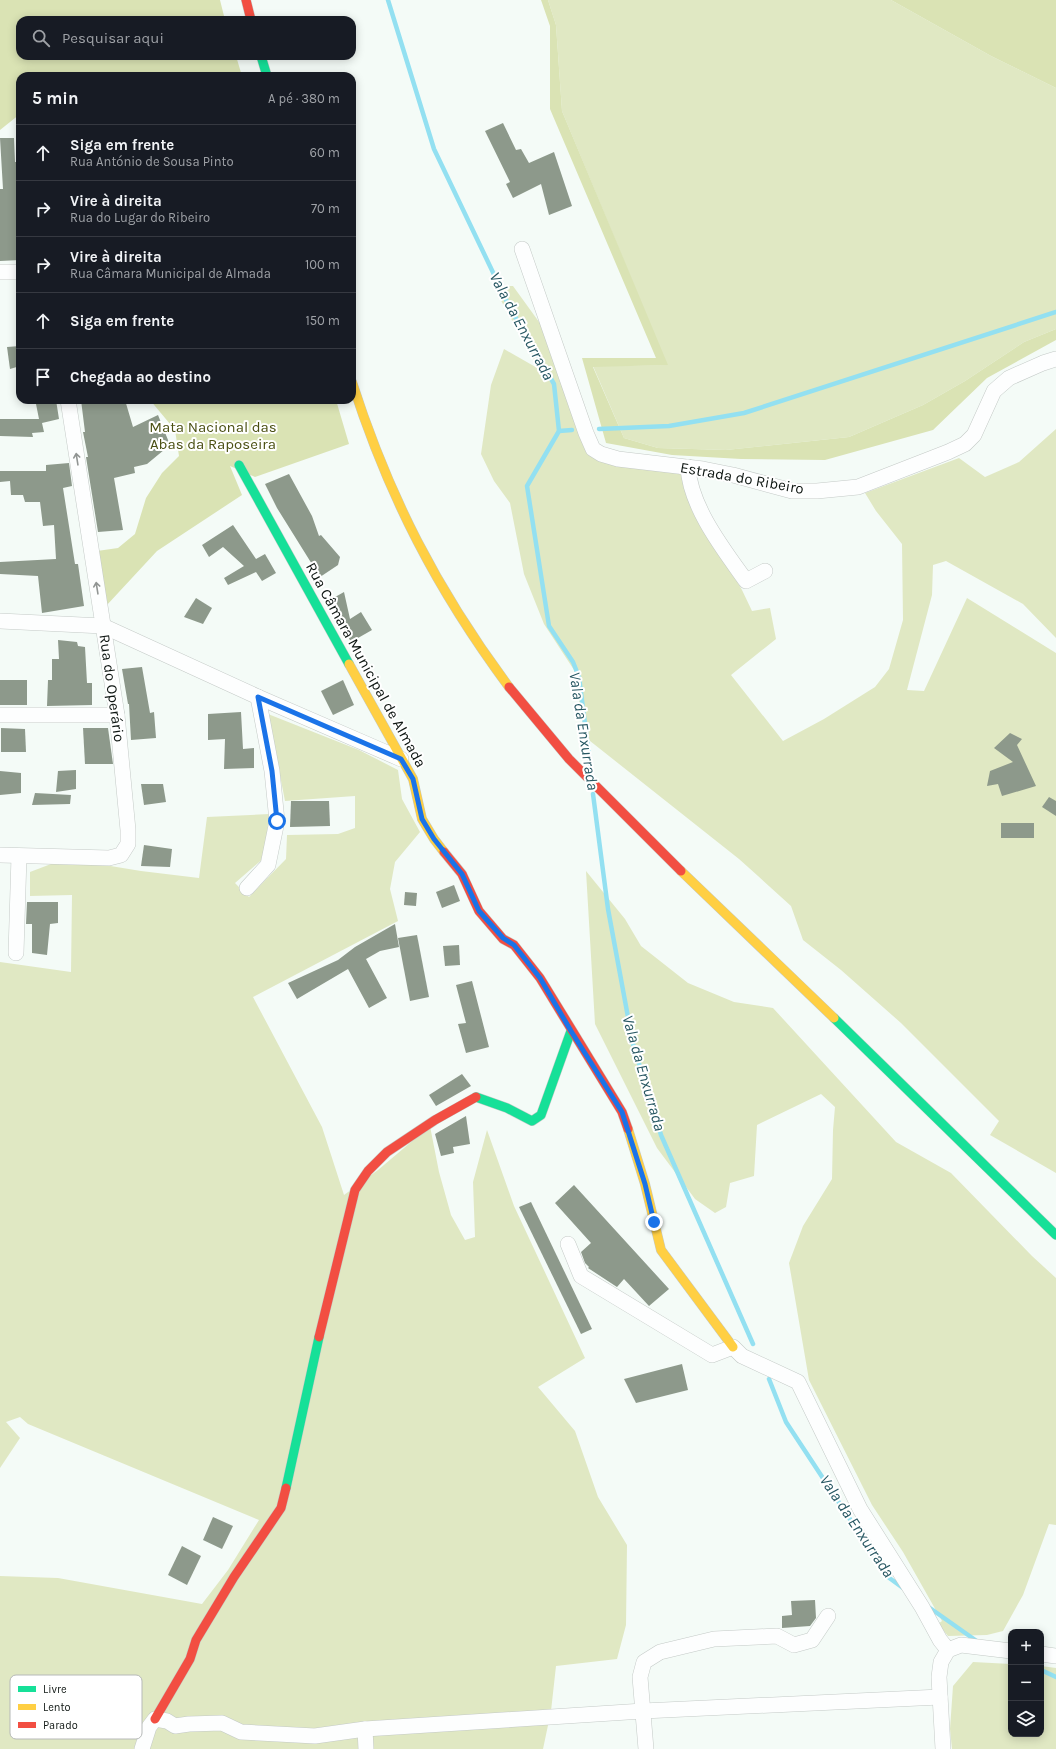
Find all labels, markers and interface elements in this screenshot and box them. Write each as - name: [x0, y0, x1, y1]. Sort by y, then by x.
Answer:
- search box: [16, 16, 356, 60]
- icon: search: [30, 27, 52, 49]
- text: Pesquisar aqui: [62, 29, 164, 47]
- text: 5 min: [32, 88, 79, 108]
- text: A pé · 380 m: [268, 91, 340, 106]
- text: Siga em frente: [70, 136, 174, 154]
- icon: ahead: [32, 142, 54, 164]
- text: 60 m: [310, 145, 340, 160]
- text: Rua António de Sousa Pinto: [70, 154, 234, 169]
- text: Vire à direita: [70, 192, 162, 210]
- icon: right: [32, 198, 54, 220]
- text: 70 m: [311, 201, 340, 216]
- text: Rua do Lugar do Ribeiro: [70, 210, 210, 225]
- text: Vire à direita: [70, 248, 162, 266]
- icon: right: [32, 254, 54, 276]
- text: 100 m: [305, 257, 340, 272]
- text: Rua Câmara Municipal de Almada: [70, 266, 271, 281]
- water label: Vala da Enxurrada: [485, 269, 559, 383]
- icon: ahead: [32, 310, 54, 332]
- text: Siga em frente: [70, 312, 174, 330]
- text: 150 m: [305, 313, 340, 328]
- icon: arrive: [32, 366, 54, 388]
- text: Chegada ao destino: [70, 368, 211, 386]
- park label: Mata Nacional das Abas da Raposeira: [149, 418, 277, 453]
- one-way arrow: [73, 453, 81, 466]
- street label: Estrada do Ribeiro: [679, 458, 805, 498]
- street label: Rua Câmara Municipal de Almada: [302, 559, 430, 771]
- one-way arrow: [93, 582, 101, 595]
- street label: Rua do Operário: [96, 633, 128, 743]
- water label: Vala da Enxurrada: [565, 670, 603, 792]
- route start: [268, 812, 286, 830]
- water label: Vala da Enxurrada: [618, 1013, 670, 1133]
- route end: [645, 1213, 663, 1231]
- water label: Vala da Enxurrada: [816, 1471, 898, 1581]
- map controls: [1008, 1629, 1044, 1737]
- button: +: [1008, 1629, 1044, 1665]
- button: −: [1008, 1665, 1044, 1701]
- legend: [10, 1675, 142, 1739]
- text: Livre: [43, 1683, 67, 1696]
- text: Lento: [43, 1701, 71, 1714]
- button: layers: [1008, 1701, 1044, 1737]
- text: Parado: [43, 1719, 78, 1732]

